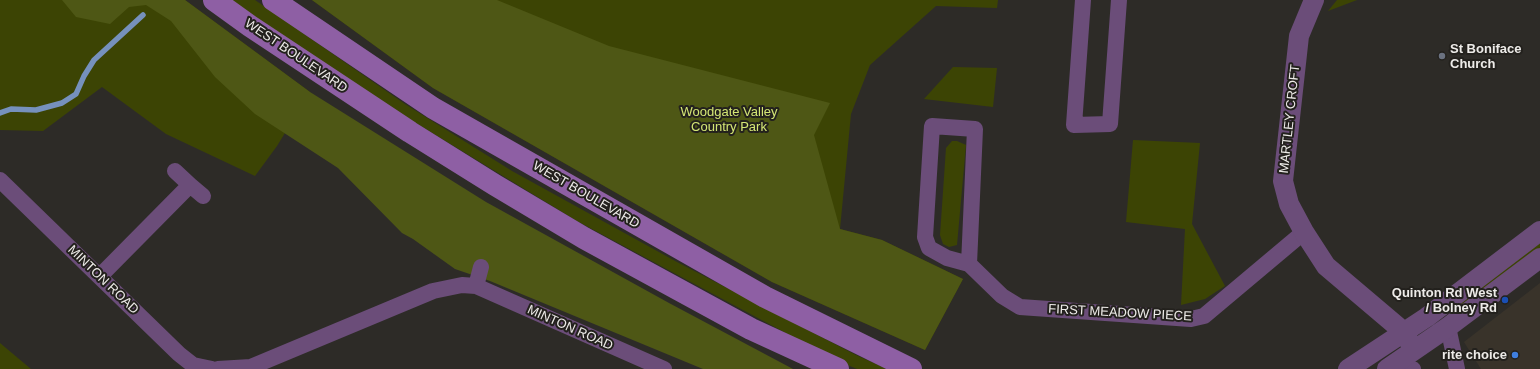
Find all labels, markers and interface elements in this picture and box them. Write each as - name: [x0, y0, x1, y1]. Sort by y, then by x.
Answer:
- street label: WEST BOULEVARD: [242, 16, 350, 96]
- place label: St Boniface Church: [1450, 41, 1522, 72]
- marker: St Boniface Church: [1437, 51, 1447, 61]
- street label: MARTLEY CROFT: [1277, 64, 1303, 174]
- park label: Woodgate Valley Country Park: [680, 104, 778, 135]
- street label: WEST BOULEVARD: [530, 158, 642, 232]
- street label: MINTON ROAD: [64, 242, 142, 318]
- place label: Quinton Rd West / Bolney Rd: [1392, 285, 1497, 316]
- marker: Quinton Rd West / Bolney Rd: [1500, 295, 1510, 305]
- street label: FIRST MEADOW PIECE: [1048, 301, 1192, 325]
- street label: MINTON ROAD: [525, 302, 615, 354]
- place label: rite choice: [1442, 347, 1507, 363]
- marker: rite choice: [1510, 350, 1520, 360]

